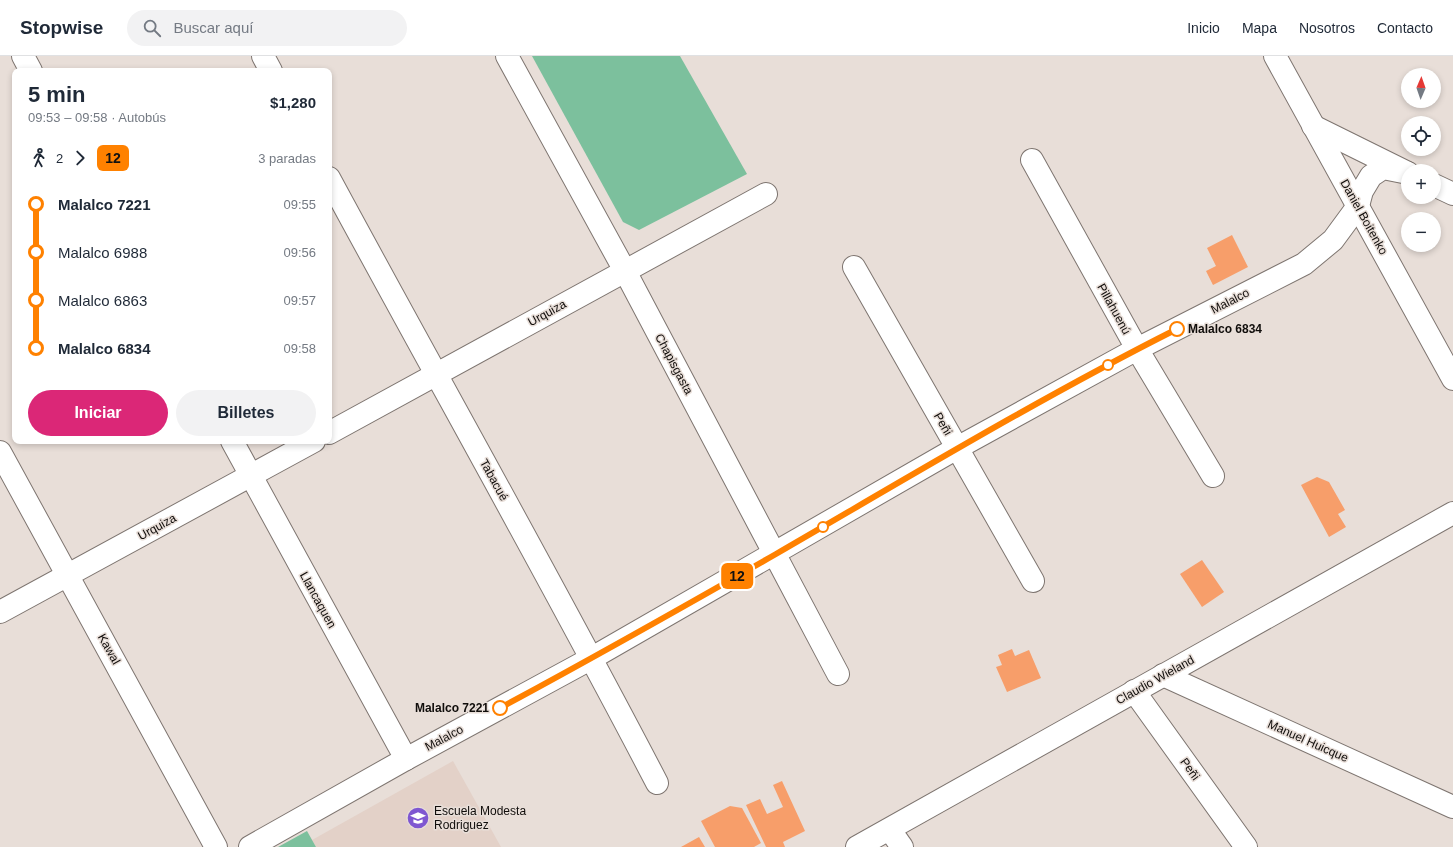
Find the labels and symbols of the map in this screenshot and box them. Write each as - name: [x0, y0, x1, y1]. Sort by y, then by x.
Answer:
- north arrow: [1401, 68, 1441, 108]
- street label: Daniel Boitenko: [1338, 177, 1391, 257]
- street label: Pillahuenú: [1094, 281, 1134, 337]
- street label: Malalco: [1208, 285, 1252, 317]
- street label: Urquiza: [526, 297, 569, 329]
- marker: Malalco 6834: [1169, 321, 1185, 337]
- place label: Malalco 6834: [1188, 322, 1262, 336]
- street label: Chapisgasta: [652, 331, 696, 397]
- unlabelled marker: [1102, 359, 1114, 371]
- street label: Peñi: [931, 410, 955, 438]
- street label: Tabacué: [477, 457, 511, 504]
- street label: Urquiza: [136, 511, 179, 543]
- unlabelled marker: [817, 521, 829, 533]
- line badge: 12: [719, 563, 755, 589]
- street label: Llancaquen: [297, 569, 339, 631]
- street label: Kawal: [95, 631, 123, 667]
- street label: Claudio Wieland: [1113, 653, 1197, 707]
- marker: Malalco 7221: [492, 700, 508, 716]
- place label: Malalco 7221: [415, 701, 489, 715]
- street label: Manuel Huicque: [1266, 717, 1351, 765]
- street label: Malalco: [422, 722, 466, 754]
- street label: Peñi: [1177, 755, 1203, 783]
- place label: Escuela Modesta Rodriguez: [434, 804, 526, 832]
- school or university icon: Escuela Modesta Rodriguez: [405, 805, 431, 831]

